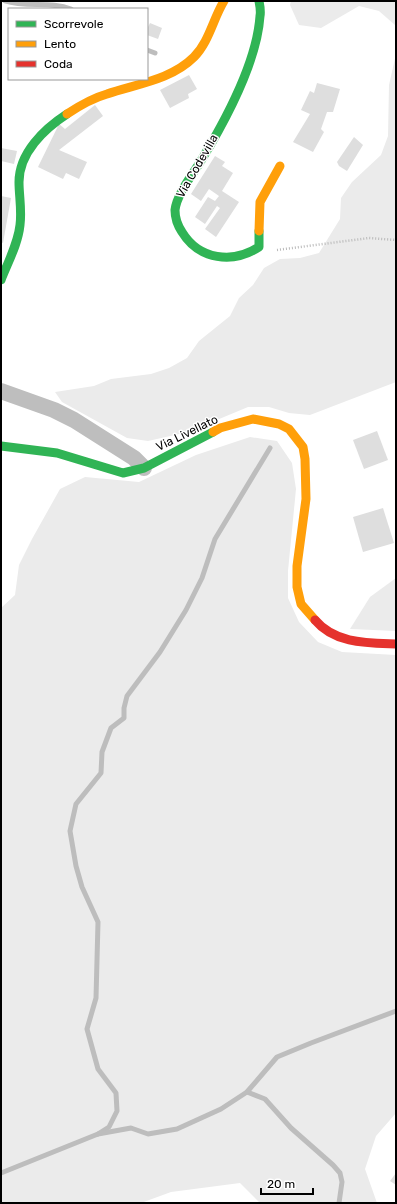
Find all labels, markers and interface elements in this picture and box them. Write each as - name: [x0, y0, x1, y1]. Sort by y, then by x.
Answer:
- legend: [8, 8, 148, 80]
- text: Scorrevole: [44, 17, 104, 31]
- text: Lento: [44, 37, 76, 51]
- text: Coda: [44, 57, 73, 71]
- street label: Via Codevilla: [173, 132, 221, 200]
- street label: Via Livellato: [154, 412, 220, 454]
- scale bar: [261, 1170, 313, 1196]
- text: 20 m: [267, 1177, 295, 1191]

